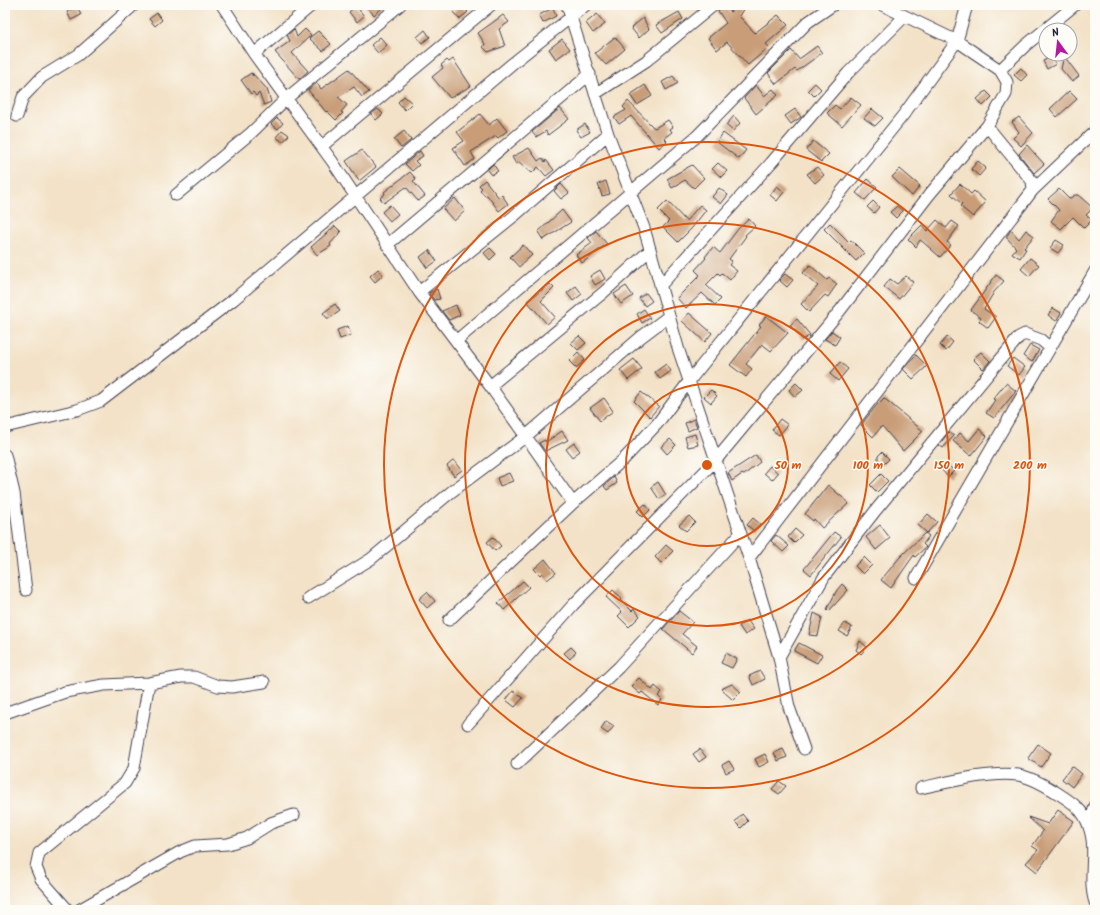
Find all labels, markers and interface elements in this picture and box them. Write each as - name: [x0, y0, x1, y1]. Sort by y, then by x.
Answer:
- north arrow: [1038, 22, 1078, 62]
- text: N: [1050, 24, 1061, 43]
- text: 50 m: [774, 456, 802, 475]
- text: 100 m: [853, 456, 883, 475]
- text: 150 m: [934, 456, 964, 475]
- text: 200 m: [1013, 456, 1047, 475]
- centre of rings: [700, 458, 714, 472]

